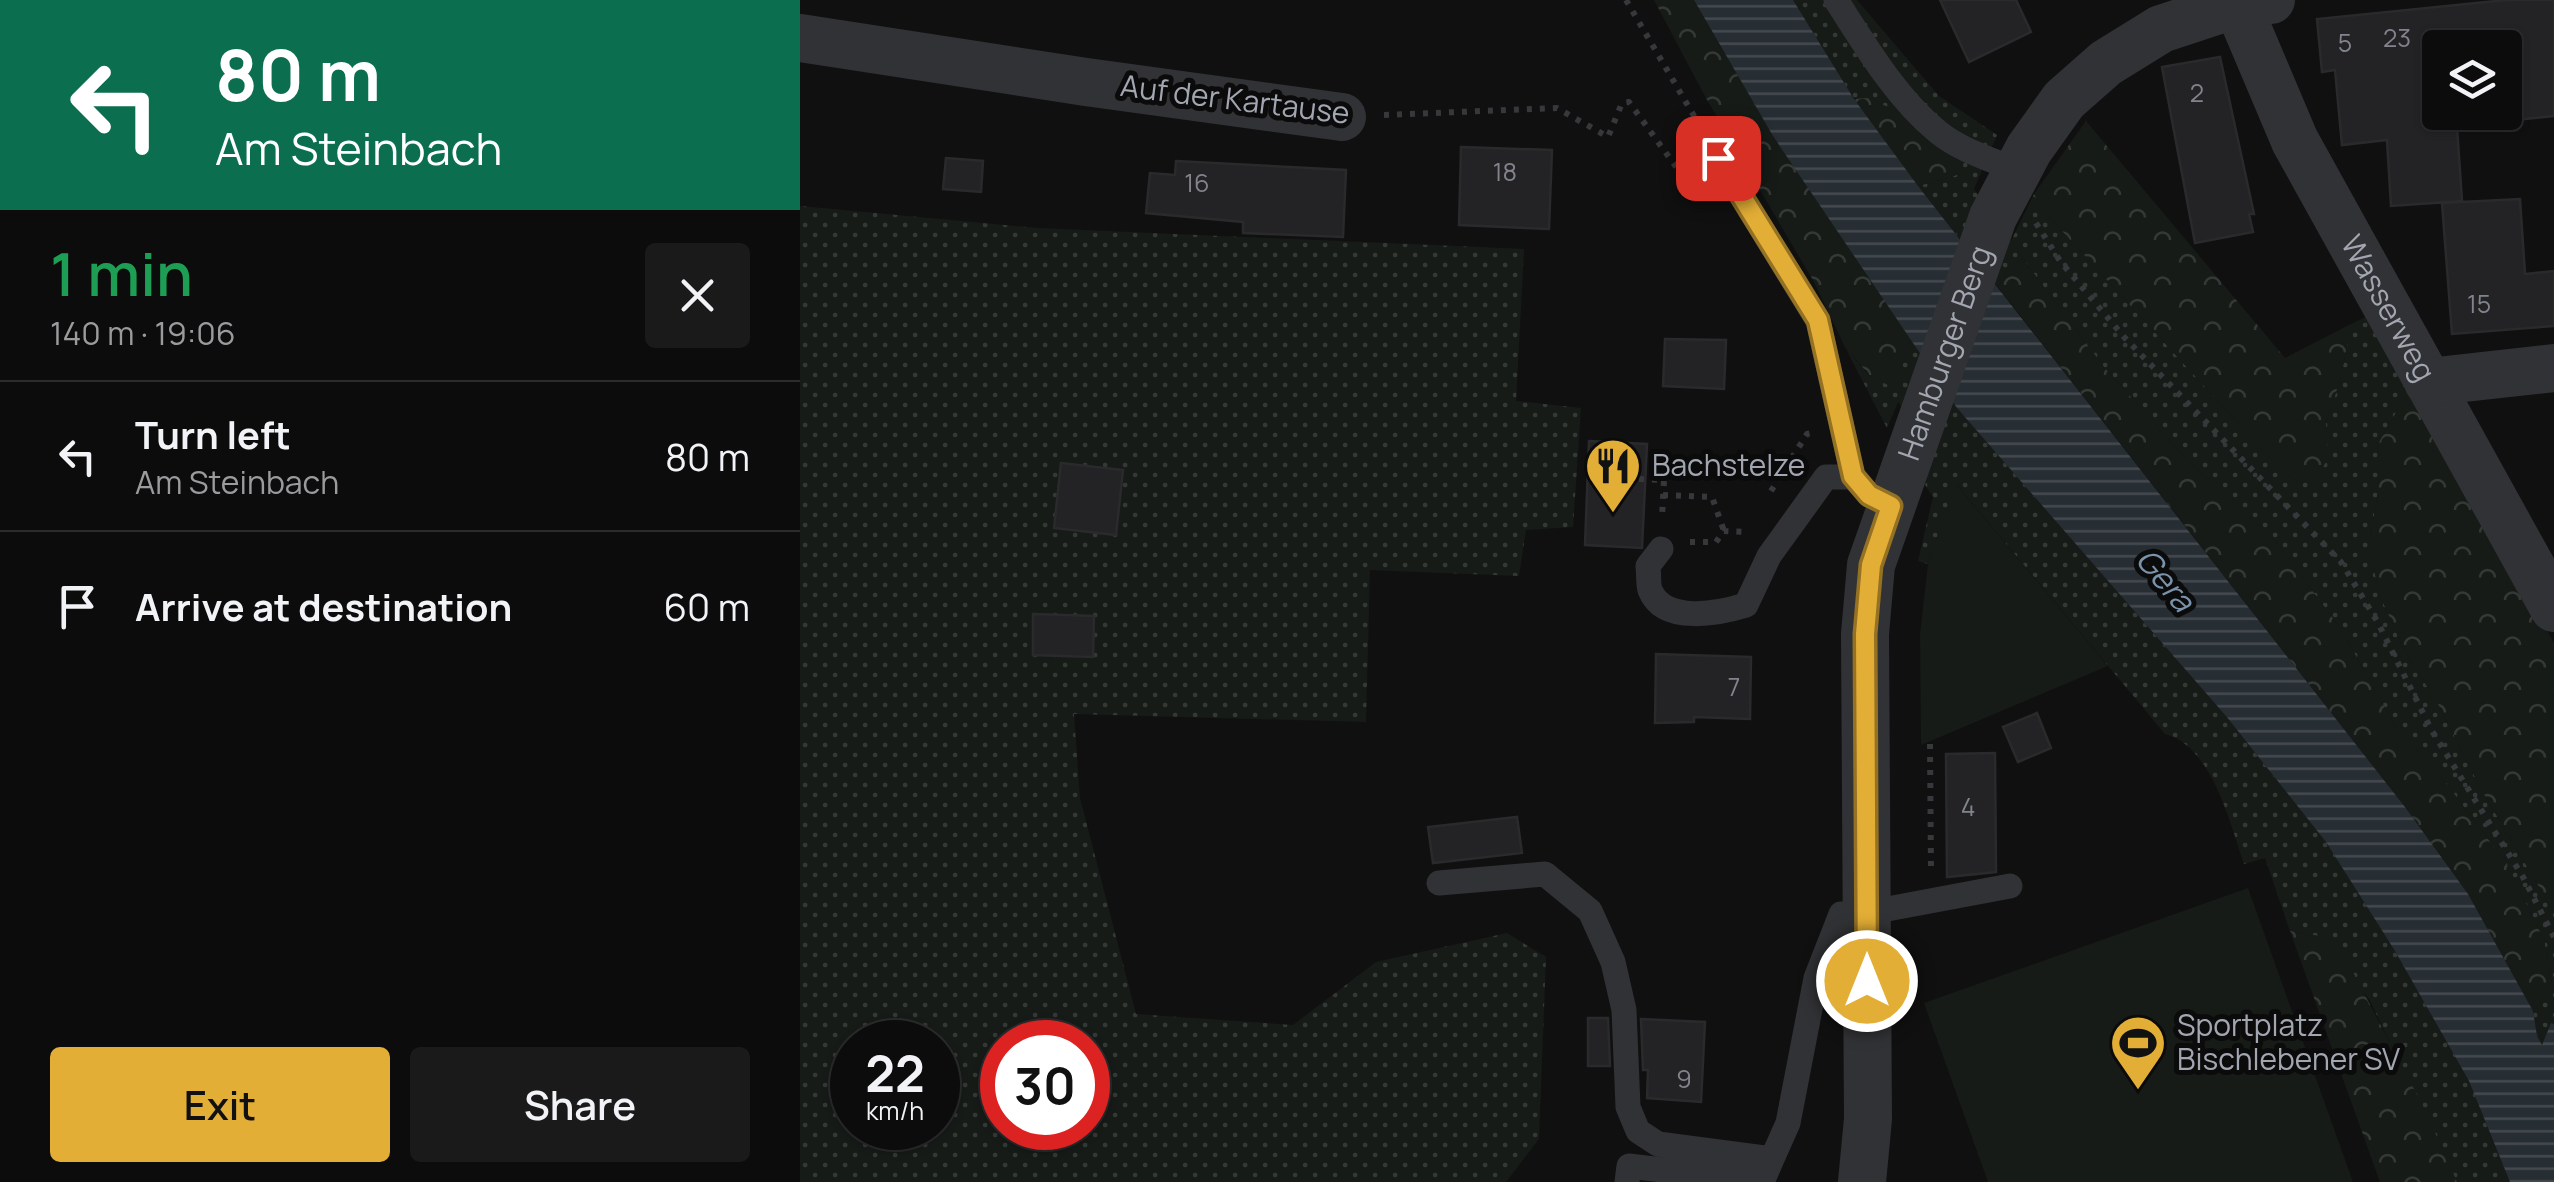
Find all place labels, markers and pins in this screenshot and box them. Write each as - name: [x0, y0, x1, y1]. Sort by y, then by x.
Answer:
- pin: [1676, 116, 1761, 201]
- restaurant icon: Bachstelze: [1583, 436, 1643, 515]
- place label: Bachstelze: [1652, 444, 1805, 485]
- place label: Sportplatz Bischlebener SV: [2177, 1004, 2400, 1079]
- sports icon: Sportplatz Bischlebener SV: [2108, 1013, 2168, 1092]

